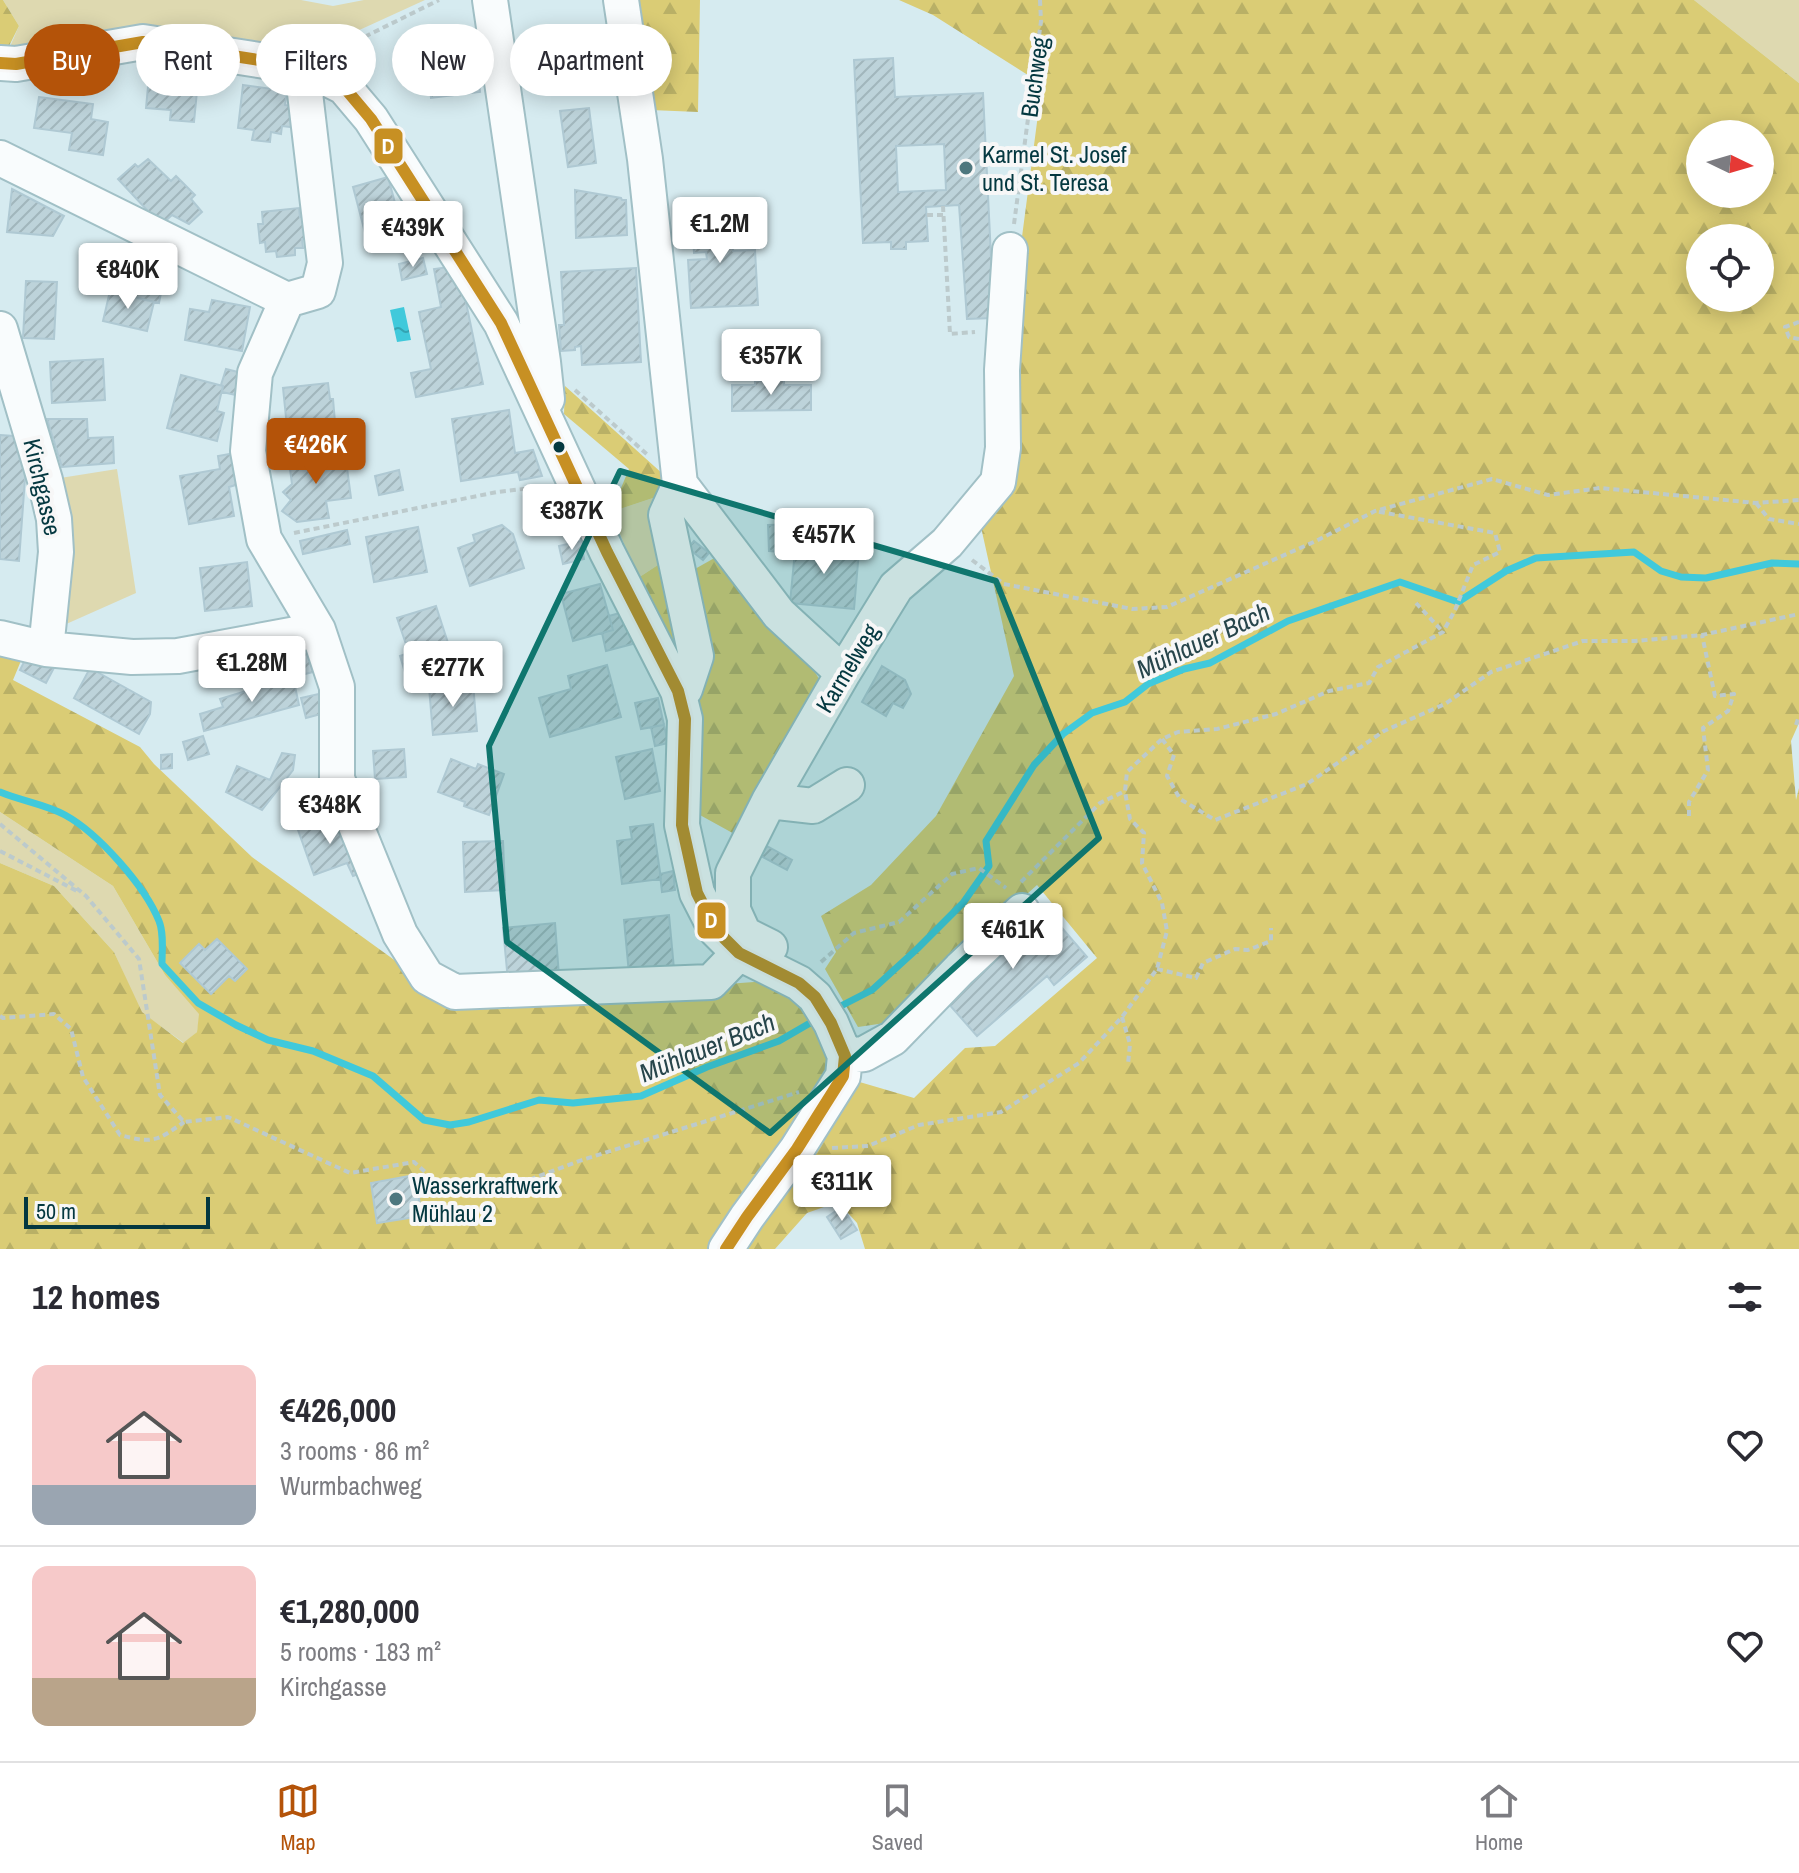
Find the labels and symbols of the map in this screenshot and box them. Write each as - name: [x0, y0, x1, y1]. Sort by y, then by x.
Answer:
- street label: Buchweg: [1013, 35, 1055, 119]
- north arrow: [1686, 120, 1774, 208]
- line badge: D: [373, 127, 404, 165]
- text: D: [381, 131, 395, 161]
- place label: Karmel St. Josef und St. Teresa: [982, 138, 1127, 198]
- marker: Karmel St. Josef und St. Teresa: [957, 159, 975, 177]
- pin: €1.2M: [664, 197, 776, 265]
- pin: €439K: [357, 201, 469, 269]
- pin: €840K: [72, 243, 184, 311]
- pin: €357K: [715, 329, 827, 397]
- pin: €426K: [260, 418, 372, 486]
- street label: Kirchgasse: [16, 435, 70, 539]
- unlabelled marker: [551, 439, 567, 455]
- pin: €387K: [516, 484, 628, 552]
- pin: €457K: [768, 508, 880, 576]
- water label: Mühlauer Bach: [1131, 594, 1275, 686]
- street label: Karmelweg: [808, 618, 886, 718]
- pin: €1.28M: [187, 636, 317, 704]
- pin: €277K: [397, 641, 509, 709]
- pin: €348K: [274, 778, 386, 846]
- line badge: D: [696, 901, 727, 940]
- pin: €461K: [957, 903, 1069, 971]
- text: D: [704, 905, 718, 935]
- water label: Mühlauer Bach: [634, 1004, 780, 1090]
- pin: €311K: [786, 1155, 898, 1223]
- place label: Wasserkraftwerk Mühlau 2: [412, 1169, 558, 1229]
- marker: Wasserkraftwerk Mühlau 2: [387, 1190, 405, 1208]
- scale bar: [24, 1193, 210, 1229]

